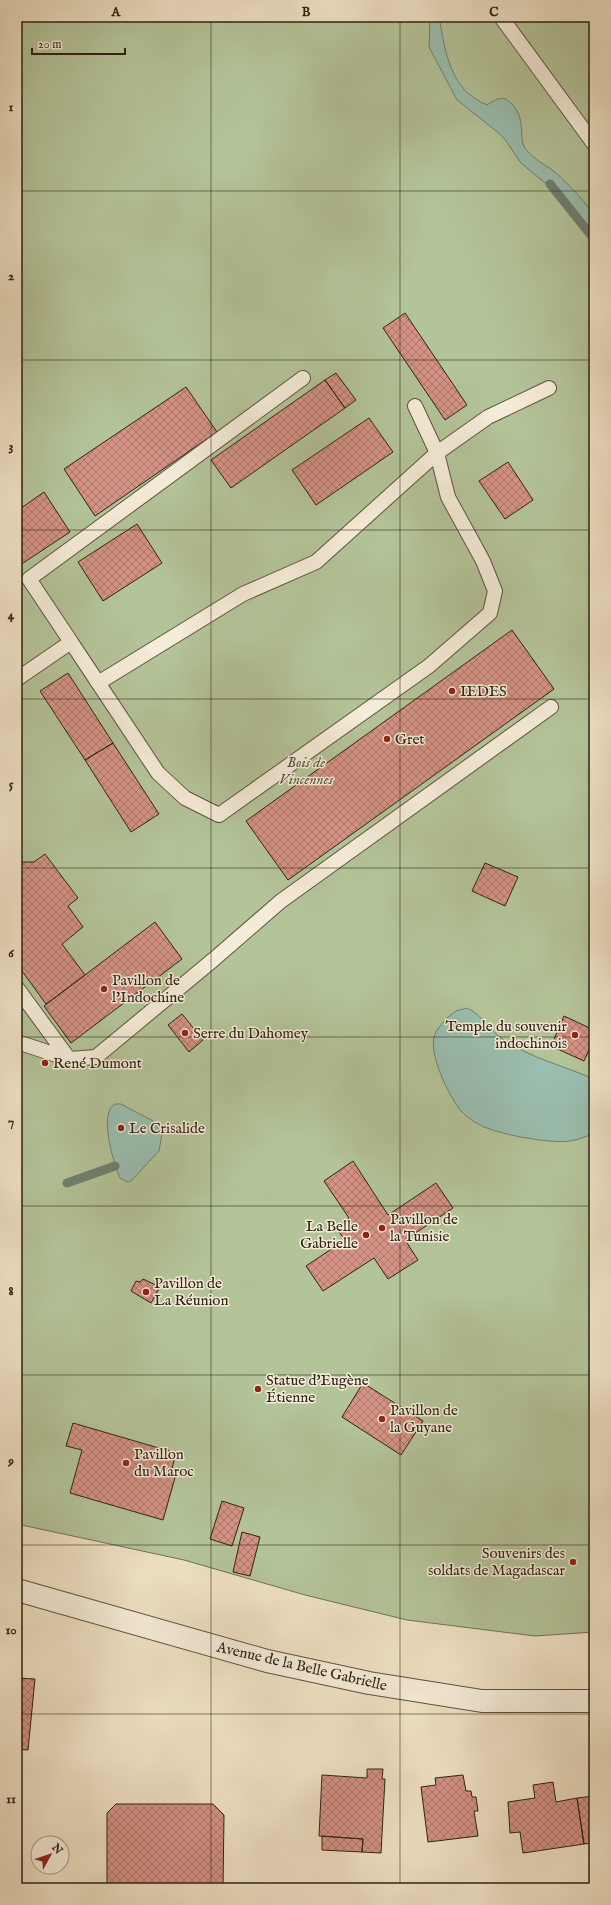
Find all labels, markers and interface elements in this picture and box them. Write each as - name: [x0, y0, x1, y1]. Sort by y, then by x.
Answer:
- text: A: [111, 4, 122, 21]
- text: B: [302, 4, 311, 21]
- text: C: [489, 4, 499, 21]
- scale bar: [32, 30, 125, 56]
- text: 20 m: [38, 37, 61, 52]
- text: 1: [9, 99, 14, 116]
- text: 2: [8, 268, 14, 285]
- text: 3: [9, 438, 14, 455]
- text: 4: [8, 607, 15, 624]
- place label: IEDES: [460, 682, 507, 701]
- marker: IEDES: [447, 686, 457, 696]
- place label: Gret: [395, 730, 424, 749]
- marker: Gret: [382, 734, 392, 744]
- park label: Bois de Vincennes: [279, 753, 334, 789]
- text: 5: [9, 776, 14, 793]
- text: 6: [8, 945, 14, 962]
- place label: Pavillon de l'Indochine: [112, 971, 184, 1007]
- marker: Pavillon de l'Indochine: [99, 984, 109, 994]
- place label: Temple du souvenir indochinois: [446, 1017, 567, 1053]
- place label: Serre du Dahomey: [193, 1024, 309, 1043]
- marker: Serre du Dahomey: [180, 1028, 190, 1038]
- marker: Temple du souvenir indochinois: [570, 1030, 580, 1040]
- place label: René Dumont: [53, 1054, 142, 1073]
- marker: René Dumont: [40, 1058, 50, 1068]
- text: 7: [8, 1114, 14, 1131]
- place label: Le Crisalide: [129, 1119, 205, 1138]
- marker: Le Crisalide: [116, 1123, 126, 1133]
- place label: Pavillon de la Tunisie: [390, 1210, 458, 1246]
- place label: La Belle Gabrielle: [300, 1217, 358, 1253]
- marker: Pavillon de la Tunisie: [377, 1223, 387, 1233]
- marker: La Belle Gabrielle: [361, 1230, 371, 1240]
- place label: Pavillon de La Réunion: [154, 1274, 228, 1310]
- text: 8: [8, 1283, 14, 1300]
- marker: Pavillon de La Réunion: [141, 1287, 151, 1297]
- place label: Statue d'Eugène Étienne: [266, 1371, 369, 1407]
- marker: Statue d'Eugène Étienne: [253, 1384, 263, 1394]
- place label: Pavillon de la Guyane: [390, 1401, 458, 1437]
- marker: Pavillon de la Guyane: [377, 1414, 387, 1424]
- place label: Pavillon du Maroc: [134, 1445, 194, 1481]
- text: 9: [7, 1453, 14, 1470]
- marker: Pavillon du Maroc: [121, 1458, 131, 1468]
- place label: Souvenirs des soldats de Magadascar: [428, 1544, 565, 1580]
- marker: Souvenirs des soldats de Magadascar: [568, 1557, 578, 1567]
- text: 10: [5, 1622, 17, 1639]
- street label: Avenue de la Belle Gabrielle: [214, 1637, 389, 1695]
- text: 11: [6, 1791, 16, 1808]
- north arrow: [30, 1835, 70, 1875]
- text: N: [48, 1840, 66, 1858]

